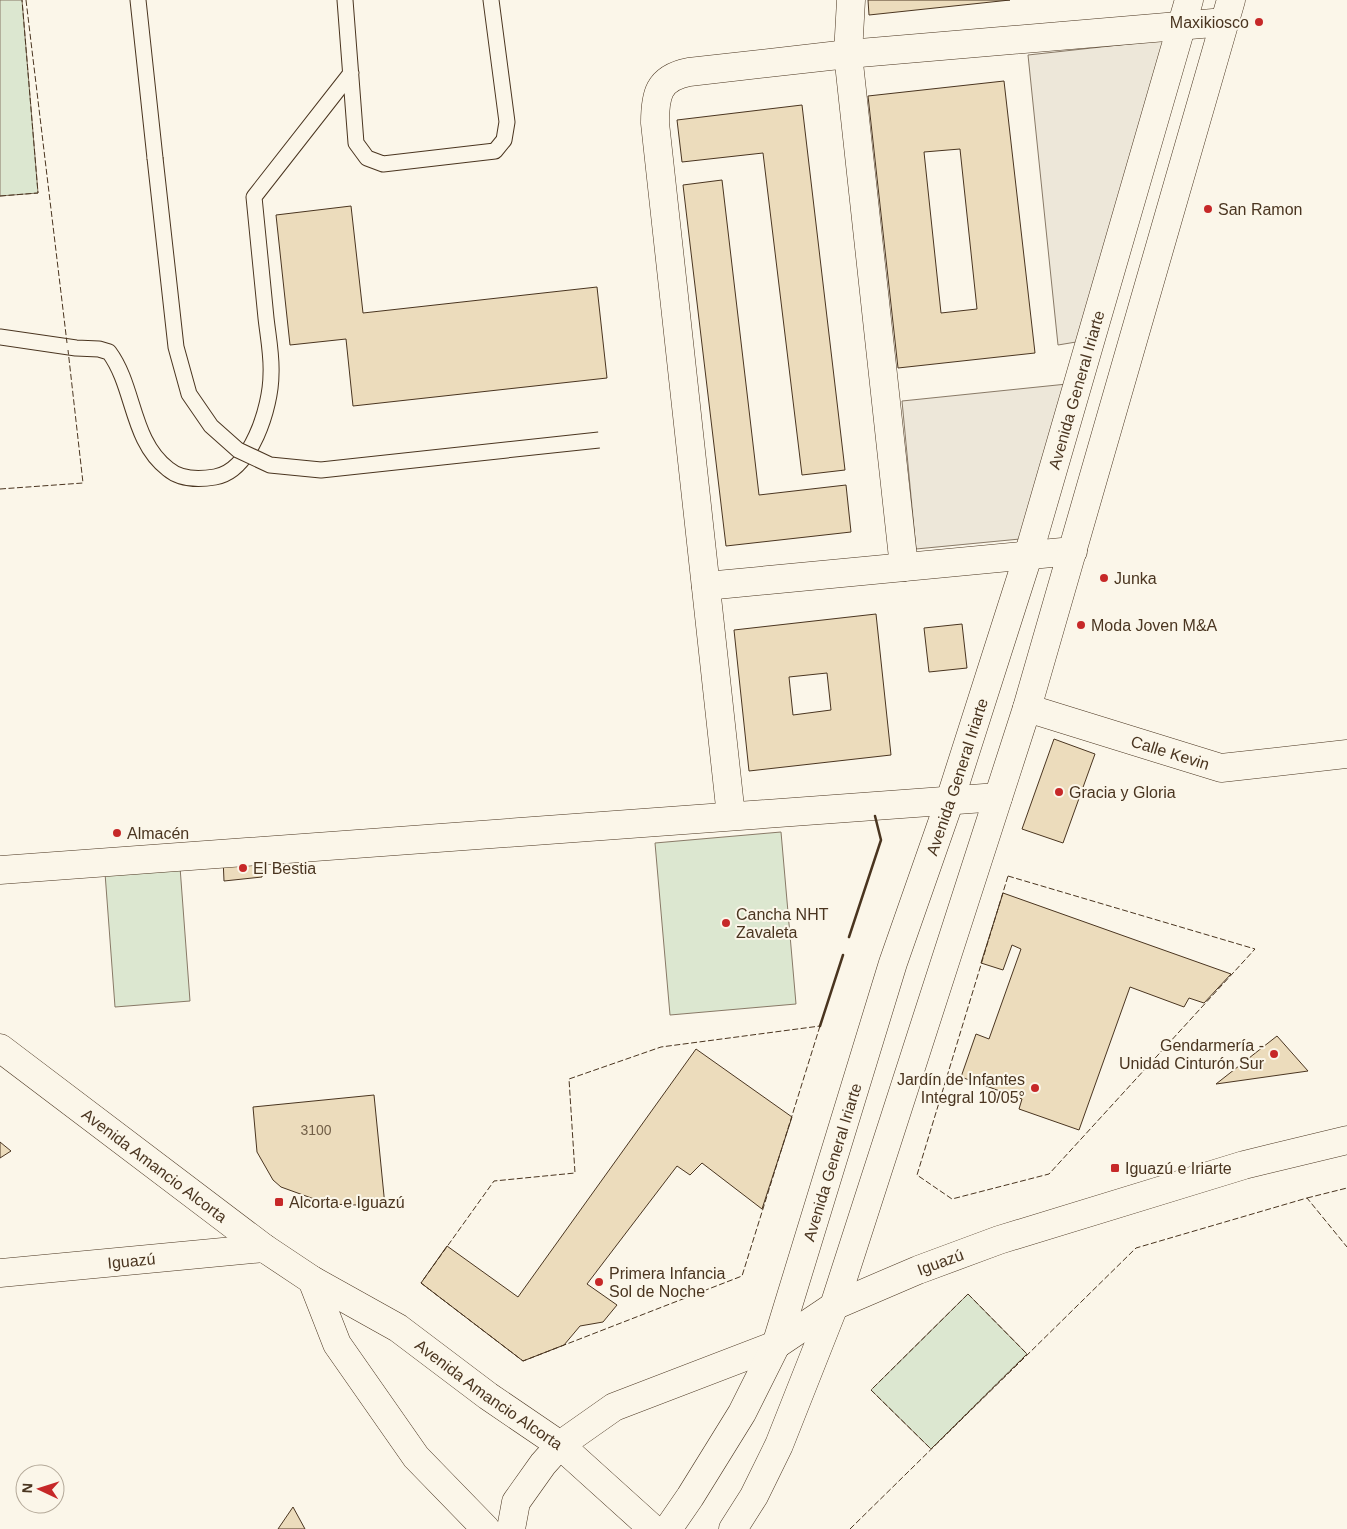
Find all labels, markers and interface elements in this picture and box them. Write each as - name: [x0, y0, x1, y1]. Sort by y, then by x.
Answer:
- place label: Maxikiosco: [1170, 14, 1249, 31]
- marker: Maxikiosco: [1253, 16, 1265, 28]
- place label: San Ramon: [1218, 201, 1303, 218]
- marker: San Ramon: [1202, 203, 1214, 215]
- street label: Avenida General Iriarte: [1046, 309, 1108, 471]
- place label: Junka: [1114, 570, 1157, 587]
- marker: Junka: [1098, 572, 1110, 584]
- place label: Moda Joven M&A: [1091, 617, 1218, 634]
- marker: Moda Joven M&A: [1075, 619, 1087, 631]
- street label: Avenida General Iriarte: [923, 696, 991, 858]
- street label: Calle Kevin: [1129, 733, 1211, 773]
- place label: Gracia y Gloria: [1069, 784, 1176, 801]
- marker: Gracia y Gloria: [1053, 786, 1065, 798]
- place label: Almacén: [127, 825, 189, 842]
- marker: Almacén: [111, 827, 123, 839]
- place label: El Bestia: [253, 860, 316, 877]
- marker: El Bestia: [237, 862, 249, 874]
- place label: Cancha NHT Zavaleta: [736, 906, 829, 941]
- marker: Cancha NHT Zavaleta: [720, 917, 732, 929]
- place label: Gendarmería - Unidad Cinturón Sur: [1119, 1037, 1265, 1072]
- marker: Gendarmería - Unidad Cinturón Sur: [1268, 1048, 1280, 1060]
- place label: Jardín de Infantes Integral 10/05°: [897, 1071, 1025, 1106]
- street label: Avenida General Iriarte: [800, 1081, 865, 1243]
- marker: Jardín de Infantes Integral 10/05°: [1029, 1082, 1041, 1094]
- street label: Avenida Amancio Alcorta: [79, 1105, 230, 1226]
- house number: 3100: [300, 1122, 332, 1138]
- place label: Iguazú e Iriarte: [1125, 1160, 1232, 1177]
- marker: Iguazú e Iriarte: [1109, 1162, 1121, 1174]
- place label: Alcorta e Iguazú: [289, 1194, 405, 1211]
- marker: Alcorta e Iguazú: [273, 1196, 285, 1208]
- street label: Iguazú: [915, 1246, 966, 1279]
- street label: Iguazú: [107, 1250, 156, 1272]
- place label: Primera Infancia Sol de Noche: [609, 1265, 726, 1300]
- marker: Primera Infancia Sol de Noche: [593, 1276, 605, 1288]
- street label: Avenida Amancio Alcorta: [412, 1336, 566, 1453]
- north arrow: [15, 1464, 65, 1514]
- text: N: [19, 1482, 35, 1494]

